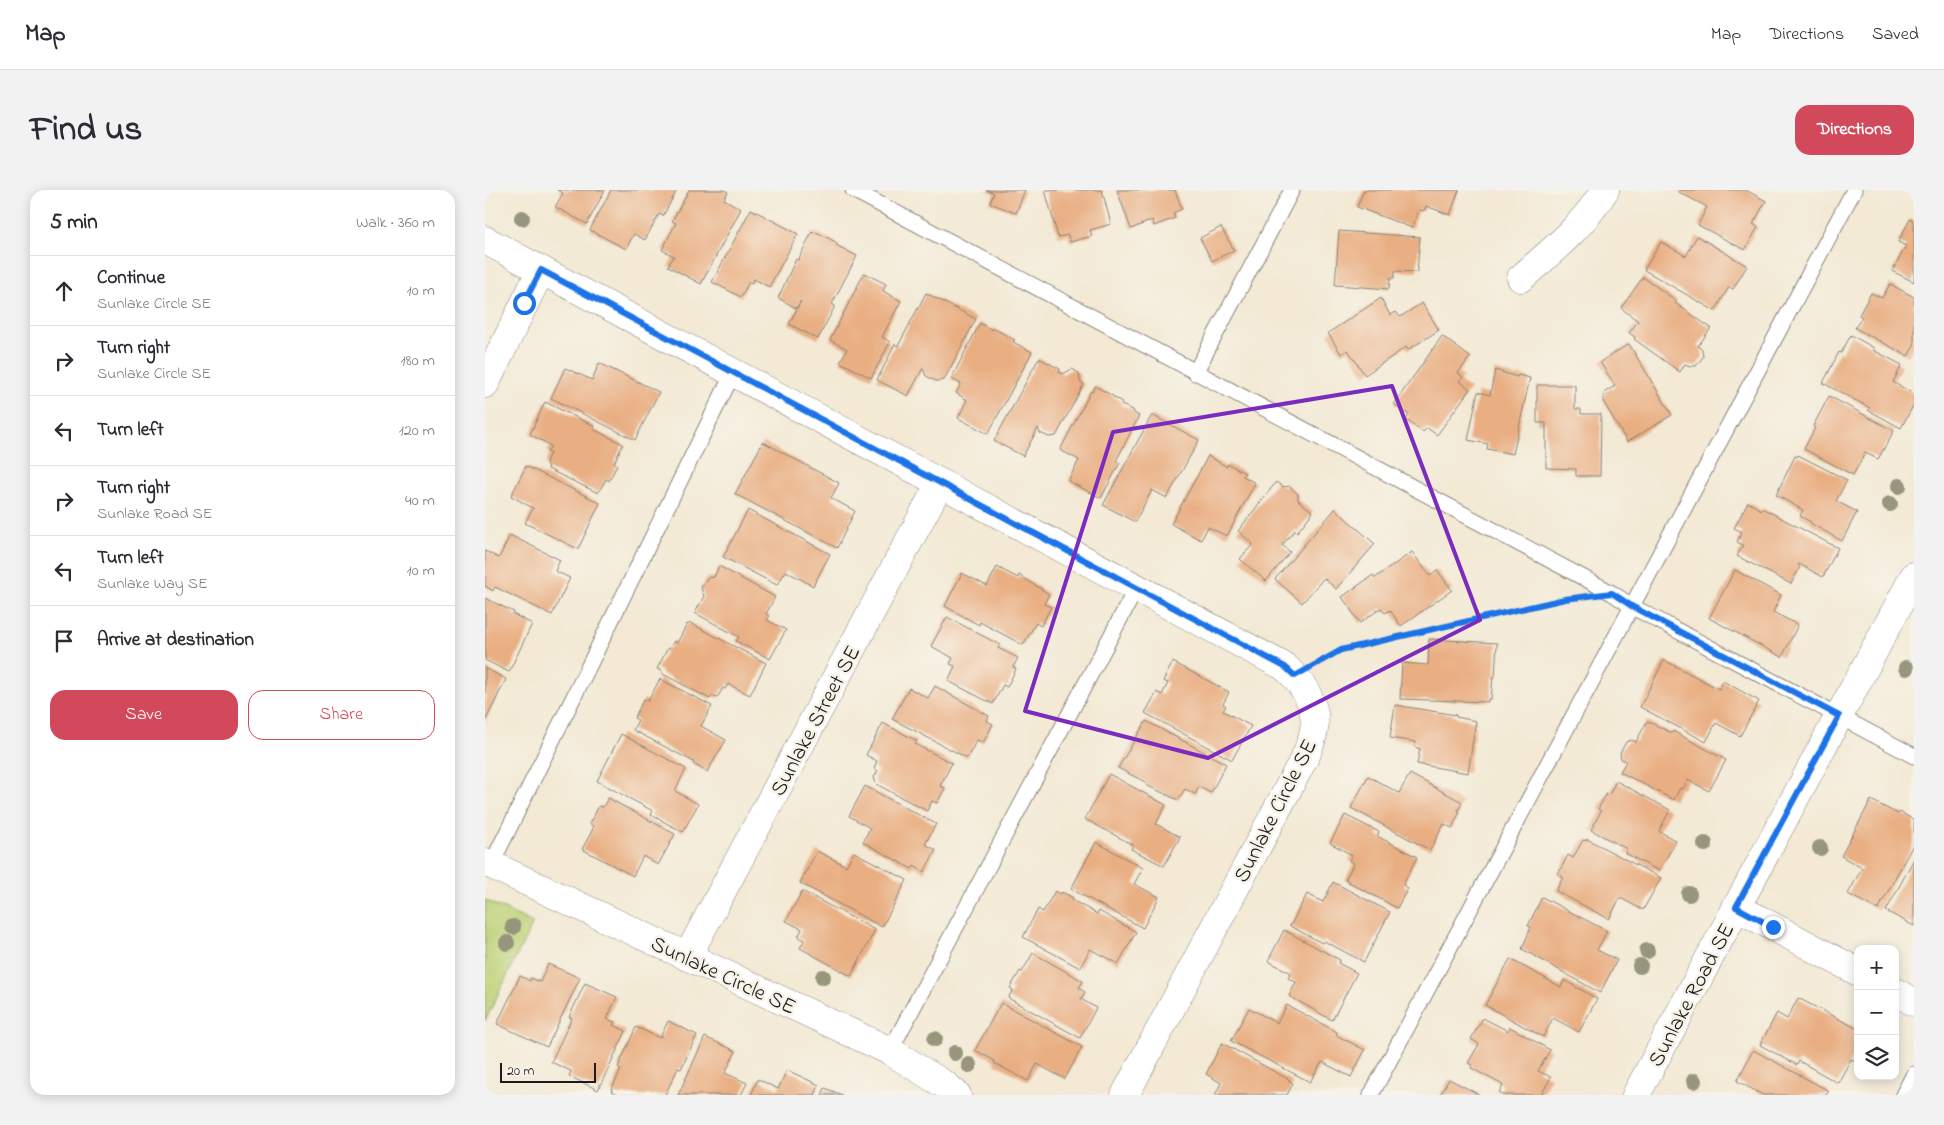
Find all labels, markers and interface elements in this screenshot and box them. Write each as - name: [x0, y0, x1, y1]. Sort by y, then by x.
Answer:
- text: Map: [25, 17, 66, 52]
- text: Map: [1711, 22, 1741, 48]
- text: Directions: [1769, 22, 1844, 48]
- text: Saved: [1872, 22, 1919, 48]
- text: Find us: [30, 105, 142, 156]
- button: Directions: [1795, 105, 1914, 155]
- text: 5 min: [50, 208, 98, 238]
- text: Walk · 360 m: [356, 211, 435, 235]
- text: Continue: [97, 265, 165, 292]
- icon: ahead: [50, 277, 78, 305]
- text: 10 m: [407, 279, 435, 303]
- text: Sunlake Circle SE: [97, 292, 211, 316]
- route start: [513, 292, 536, 315]
- text: Turn right: [97, 335, 170, 362]
- icon: right: [50, 347, 78, 375]
- text: 180 m: [401, 349, 435, 373]
- text: Sunlake Circle SE: [97, 362, 211, 386]
- icon: left: [50, 417, 78, 445]
- text: Turn left: [97, 417, 164, 444]
- text: 120 m: [399, 419, 435, 443]
- text: Turn right: [97, 475, 170, 502]
- icon: right: [50, 487, 78, 515]
- text: 40 m: [405, 489, 435, 513]
- text: Sunlake Road SE: [97, 502, 213, 526]
- text: Turn left: [97, 545, 164, 572]
- icon: left: [50, 557, 78, 585]
- text: 10 m: [407, 559, 435, 583]
- text: Sunlake Way SE: [97, 572, 208, 596]
- icon: arrive: [50, 627, 78, 655]
- text: Arrive at destination: [97, 627, 254, 654]
- street label: Sunlake Street SE: [763, 640, 870, 802]
- button: Save: [50, 690, 238, 740]
- button: Share: [248, 690, 435, 740]
- street label: Sunlake Circle SE: [1227, 734, 1327, 889]
- route end: [1762, 916, 1785, 939]
- street label: Sunlake Road SE: [1641, 918, 1744, 1073]
- street label: Sunlake Circle SE: [645, 929, 801, 1024]
- map controls: [1854, 945, 1899, 1080]
- button: +: [1854, 945, 1899, 990]
- button: −: [1854, 990, 1899, 1035]
- button: layers: [1854, 1035, 1899, 1080]
- scale bar: [500, 1060, 596, 1083]
- text: 20 m: [507, 1061, 534, 1082]

